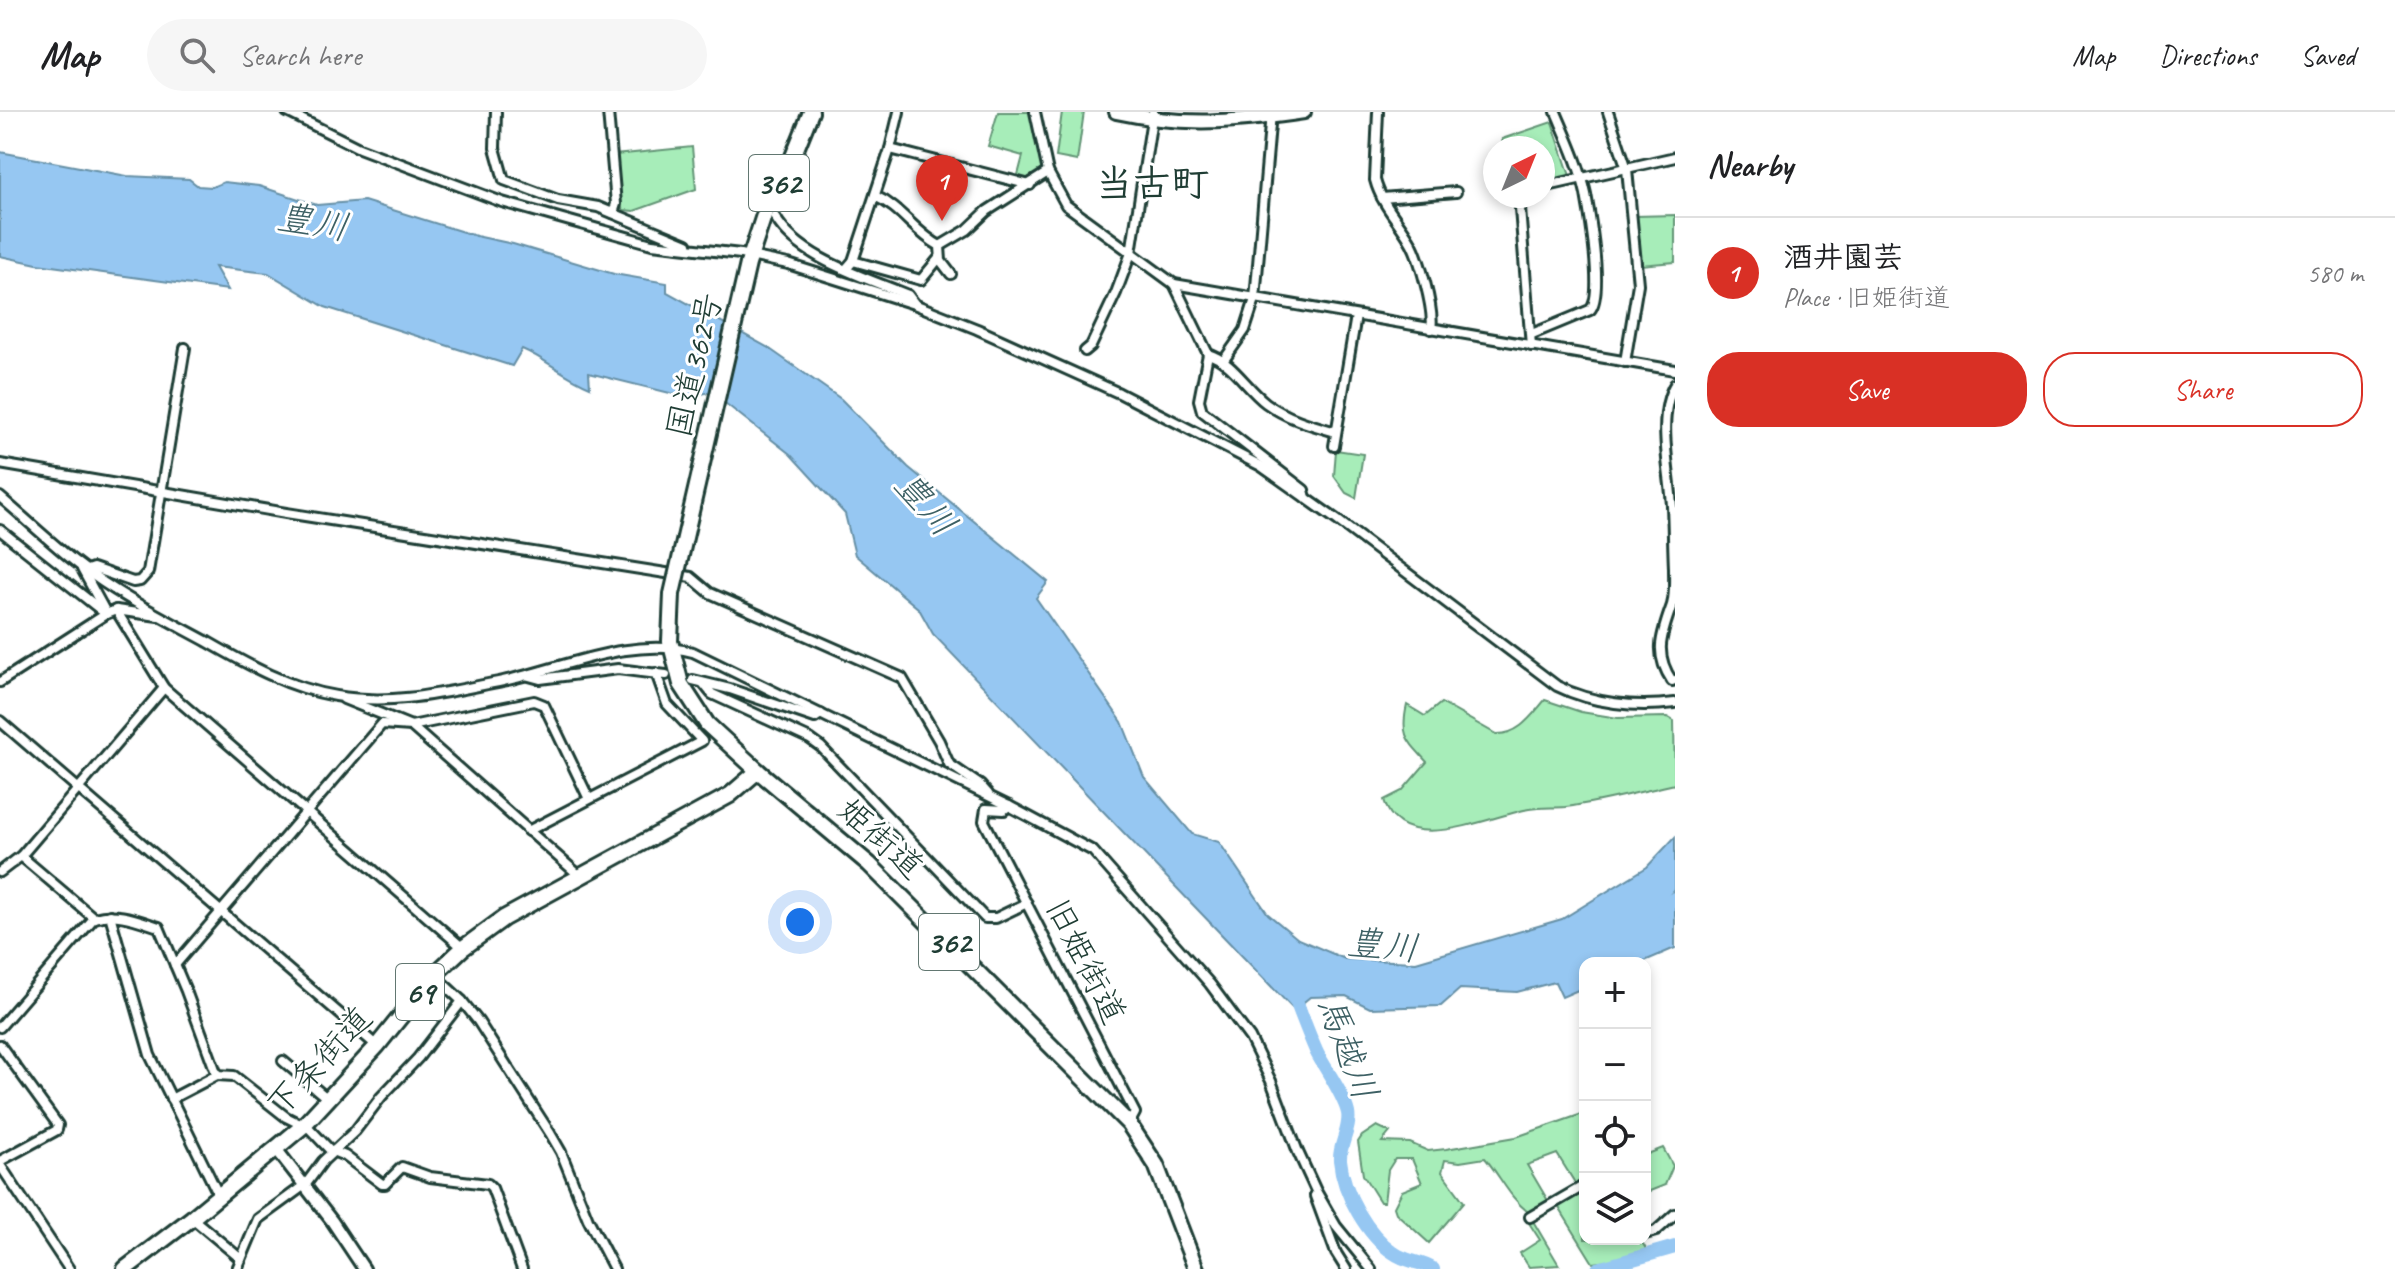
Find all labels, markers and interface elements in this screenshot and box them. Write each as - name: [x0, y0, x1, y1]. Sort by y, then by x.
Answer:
- search box: [147, 19, 707, 91]
- text: Map: [40, 32, 99, 79]
- icon: search: [175, 33, 219, 77]
- text: Search here: [239, 36, 361, 74]
- text: Map: [2072, 38, 2115, 73]
- text: Directions: [2159, 38, 2257, 73]
- text: Saved: [2301, 38, 2355, 73]
- north arrow: [1483, 136, 1555, 208]
- text: Nearby: [1707, 143, 1793, 186]
- road number: 362: [749, 155, 809, 211]
- pin: 1: [916, 155, 968, 221]
- district label: 当古町: [1095, 160, 1209, 207]
- water label: 豊川: [274, 193, 352, 251]
- text: 酒井園芸: [1783, 238, 1903, 276]
- text: 1: [1727, 257, 1739, 290]
- text: 580 m: [2307, 257, 2363, 290]
- text: Place · 旧姫街道: [1783, 281, 1950, 314]
- street label: 国道362号: [656, 288, 732, 442]
- button: Save: [1707, 352, 2027, 427]
- button: Share: [2043, 352, 2363, 427]
- water label: 豊川: [885, 462, 967, 546]
- street label: 姫街道: [829, 788, 933, 888]
- street label: 旧姫街道: [1036, 891, 1136, 1031]
- your location: [780, 902, 820, 942]
- road number: 362: [919, 914, 979, 970]
- water label: 豊川: [1345, 918, 1421, 972]
- map controls: [1579, 957, 1651, 1245]
- button: +: [1579, 957, 1651, 1029]
- road number: 69: [396, 964, 444, 1020]
- water label: 馬越川: [1307, 989, 1389, 1107]
- street label: 下条街道: [257, 997, 381, 1125]
- button: −: [1579, 1029, 1651, 1101]
- button: locate: [1579, 1101, 1651, 1173]
- button: layers: [1579, 1173, 1651, 1245]

